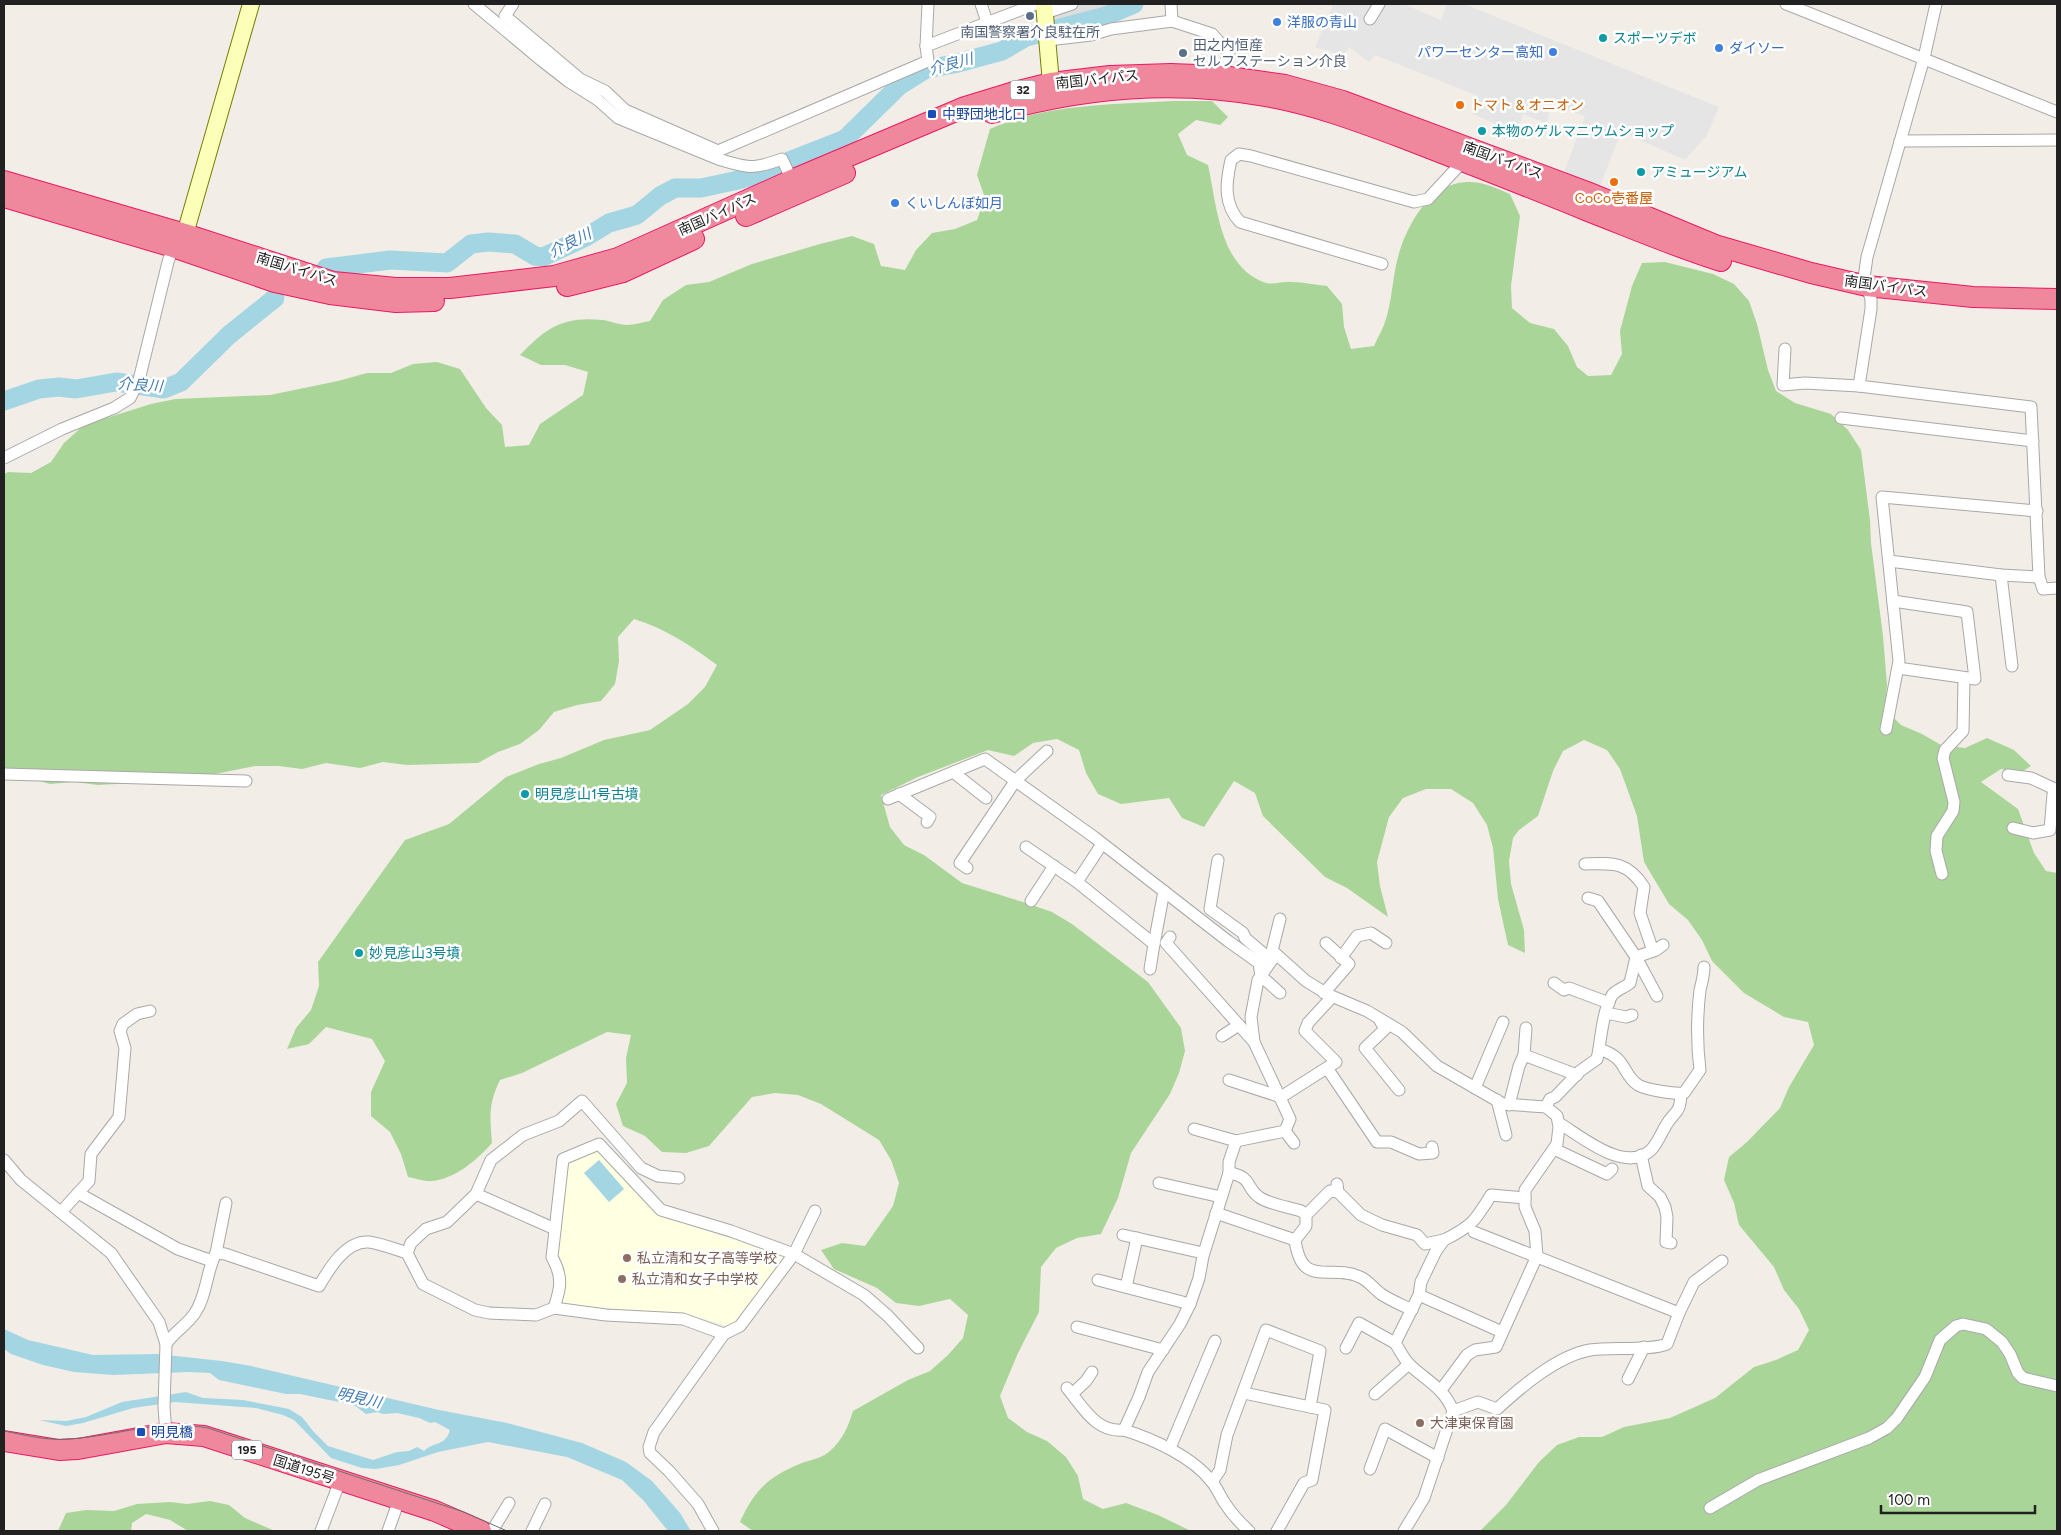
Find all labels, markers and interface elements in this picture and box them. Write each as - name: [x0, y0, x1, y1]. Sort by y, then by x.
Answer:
- marker: 南国警察署介良駐在所: [1024, 10, 1036, 22]
- place label: 洋服の青山: [1287, 14, 1357, 31]
- marker: 洋服の青山: [1271, 16, 1283, 28]
- place label: 南国警察署介良駐在所: [960, 24, 1100, 41]
- place label: スポーツデボ: [1613, 30, 1697, 47]
- marker: スポーツデボ: [1597, 32, 1609, 44]
- place label: 田之内恒産 セルフステーション介良: [1193, 37, 1347, 70]
- place label: ダイソー: [1729, 40, 1785, 57]
- marker: ダイソー: [1713, 42, 1725, 54]
- place label: パワーセンター高知: [1417, 44, 1543, 61]
- marker: パワーセンター高知: [1547, 46, 1559, 58]
- marker: 田之内恒産 セルフステーション介良: [1177, 47, 1189, 59]
- water label: 介良川: [927, 49, 977, 79]
- street label: 南国バイパス: [1055, 67, 1140, 92]
- road number: 32: [1010, 80, 1036, 100]
- place label: トマト & オニオン: [1470, 97, 1584, 114]
- marker: トマト & オニオン: [1454, 99, 1466, 111]
- place label: 中野団地北口: [942, 106, 1026, 123]
- marker: 中野団地北口: [926, 108, 938, 120]
- place label: 本物のゲルマニウムショップ: [1492, 123, 1674, 140]
- marker: 本物のゲルマニウムショップ: [1476, 125, 1488, 137]
- street label: 南国バイパス: [1461, 138, 1545, 183]
- place label: アミュージアム: [1651, 164, 1747, 181]
- marker: アミュージアム: [1635, 166, 1647, 178]
- marker: CoCo壱番屋: [1608, 176, 1620, 188]
- street label: 南国バイパス: [675, 190, 759, 239]
- place label: CoCo壱番屋: [1575, 190, 1653, 207]
- place label: くいしんぼ如月: [905, 195, 1003, 212]
- marker: くいしんぼ如月: [889, 197, 901, 209]
- water label: 介良川: [546, 224, 596, 261]
- street label: 南国バイパス: [254, 249, 339, 290]
- street label: 南国バイパス: [1843, 272, 1929, 301]
- water label: 介良川: [117, 374, 165, 396]
- place label: 明見彦山1号古墳: [535, 786, 639, 803]
- marker: 明見彦山1号古墳: [519, 788, 531, 800]
- place label: 妙見彦山3号墳: [369, 945, 461, 962]
- marker: 妙見彦山3号墳: [353, 947, 365, 959]
- place label: 私立清和女子高等学校: [637, 1250, 777, 1267]
- marker: 私立清和女子高等学校: [621, 1252, 633, 1264]
- place label: 私立清和女子中学校: [632, 1271, 758, 1288]
- marker: 私立清和女子中学校: [616, 1273, 628, 1285]
- water label: 明見川: [335, 1384, 385, 1412]
- place label: 大津東保育園: [1430, 1415, 1514, 1432]
- marker: 大津東保育園: [1414, 1417, 1426, 1429]
- place label: 明見橋: [151, 1424, 193, 1441]
- marker: 明見橋: [135, 1426, 147, 1438]
- road number: 195: [232, 1440, 262, 1460]
- street label: 国道195号: [271, 1452, 337, 1487]
- scale bar: [1881, 1482, 2035, 1514]
- text: 100 m: [1888, 1491, 1930, 1509]

